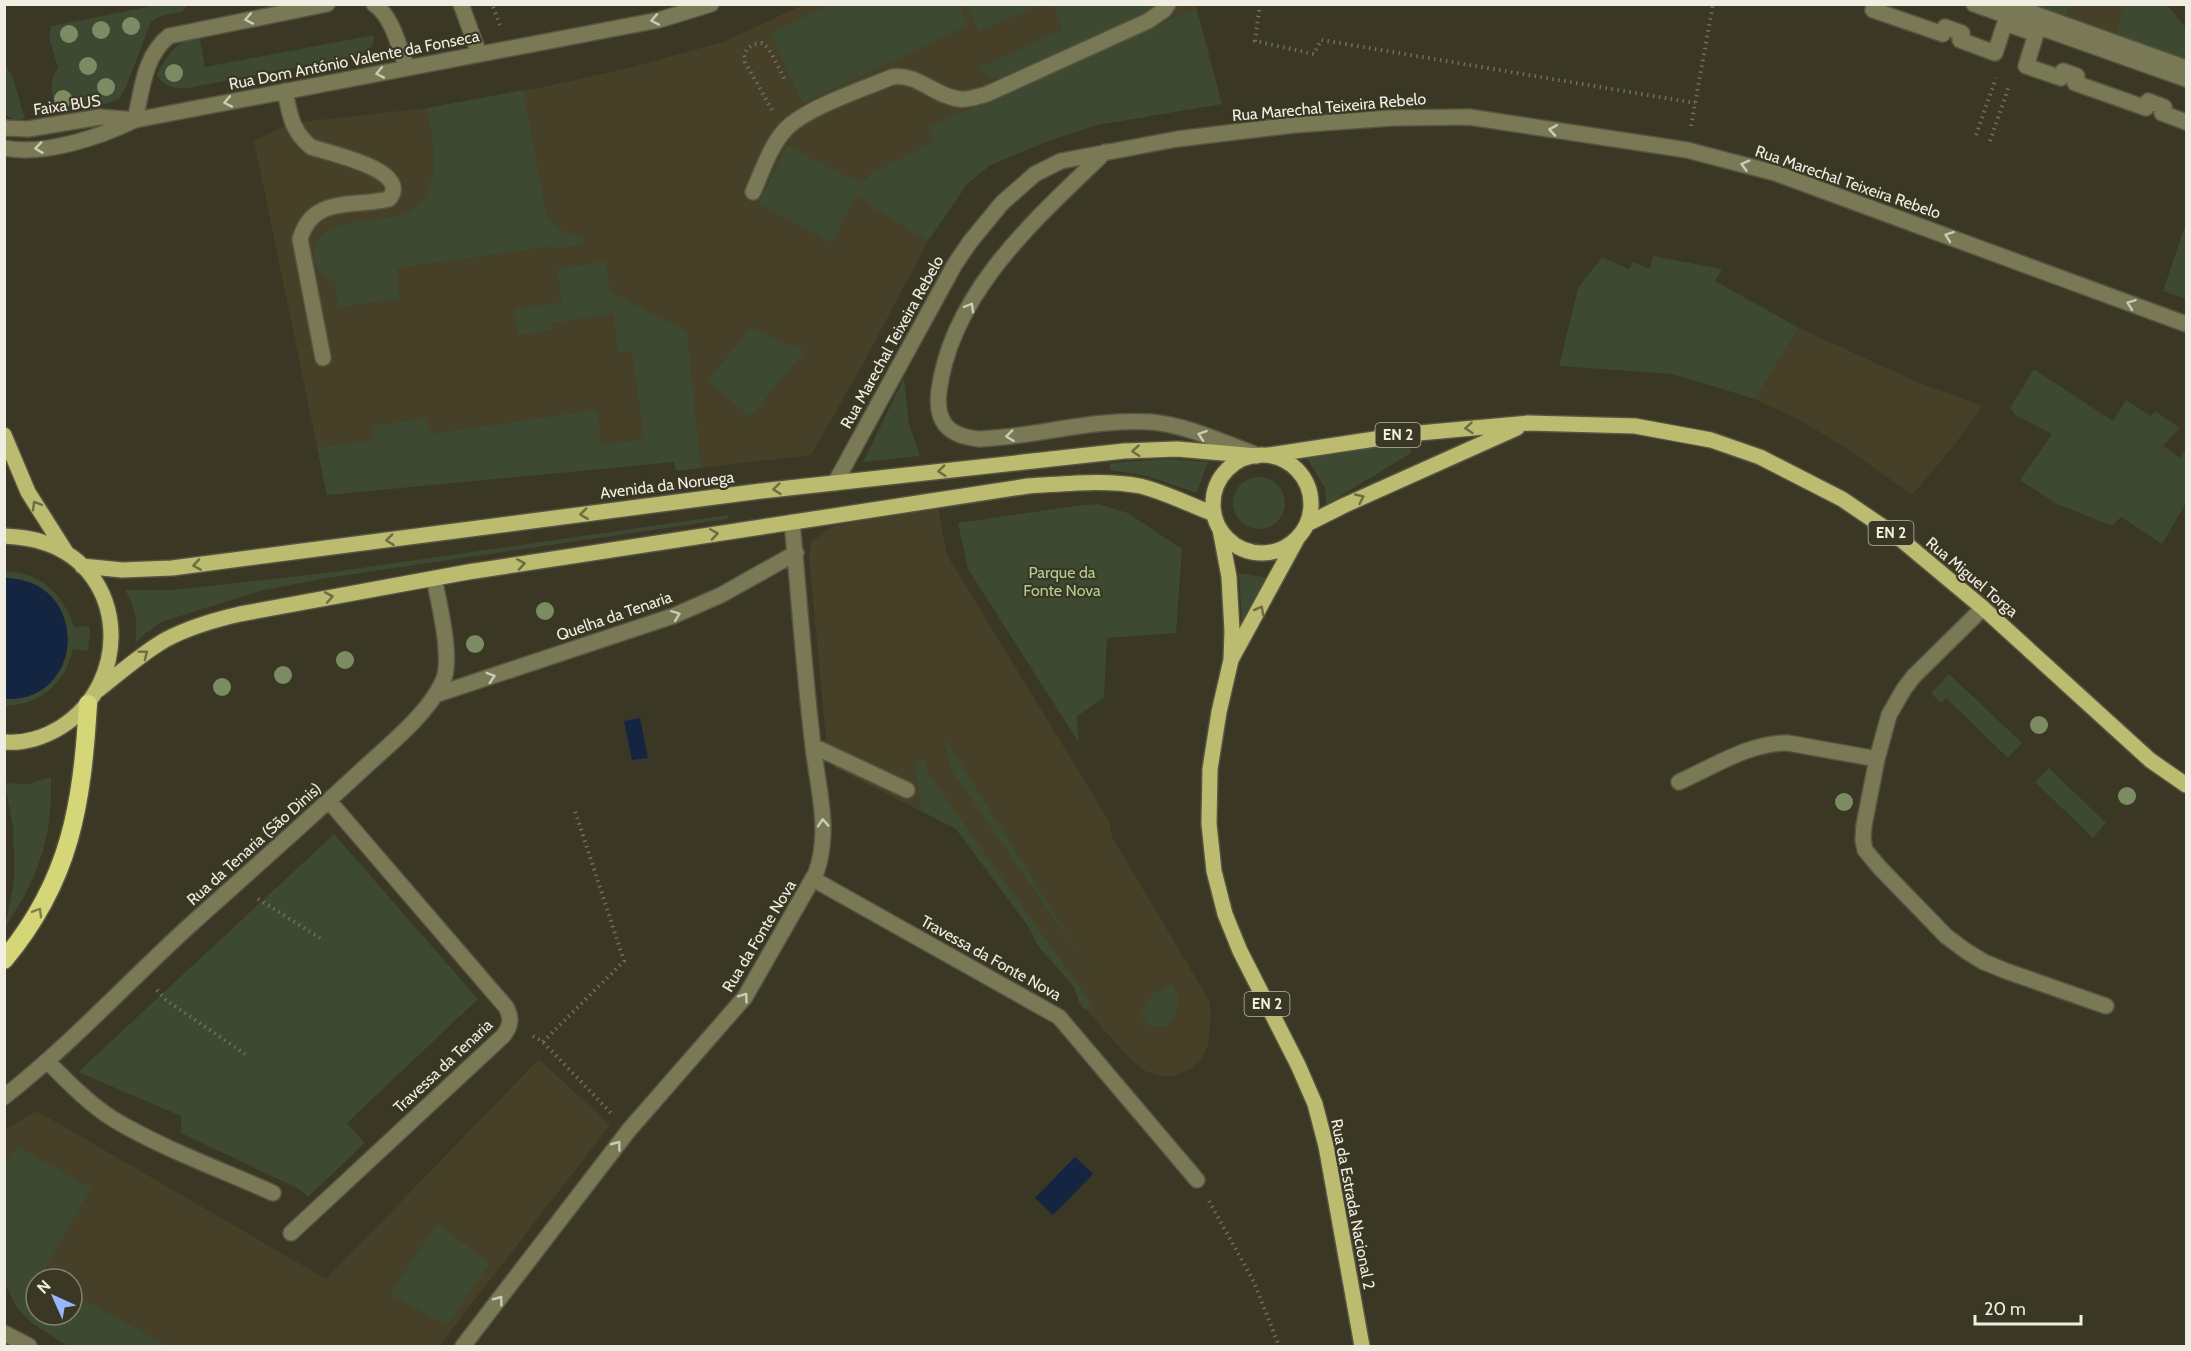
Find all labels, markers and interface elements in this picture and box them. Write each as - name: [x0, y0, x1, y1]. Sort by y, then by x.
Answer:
- one-way arrow: [244, 12, 254, 25]
- one-way arrow: [650, 13, 660, 26]
- street label: Rua Dom António Valente da Fonseca: [227, 26, 481, 94]
- one-way arrow: [375, 66, 385, 79]
- street label: Rua Marechal Teixeira Rebelo: [1231, 89, 1427, 125]
- street label: Faixa BUS: [32, 91, 102, 119]
- one-way arrow: [223, 95, 233, 108]
- one-way arrow: [1549, 124, 1558, 136]
- one-way arrow: [35, 141, 44, 153]
- street label: Rua Marechal Teixeira Rebelo: [1753, 141, 1943, 223]
- one-way arrow: [1740, 160, 1751, 172]
- one-way arrow: [1944, 231, 1955, 243]
- street label: Rua Marechal Teixeira Rebelo: [836, 252, 948, 432]
- one-way arrow: [2127, 299, 2137, 312]
- one-way arrow: [962, 303, 974, 313]
- one-way arrow: [1465, 421, 1474, 434]
- road number: EN 2: [1376, 423, 1420, 447]
- one-way arrow: [1198, 429, 1208, 442]
- one-way arrow: [1006, 430, 1015, 442]
- one-way arrow: [1131, 444, 1140, 457]
- one-way arrow: [937, 464, 947, 477]
- street label: Avenida da Noruega: [599, 467, 735, 503]
- one-way arrow: [773, 482, 782, 495]
- one-way arrow: [1353, 494, 1364, 506]
- one-way arrow: [31, 501, 43, 511]
- one-way arrow: [579, 508, 588, 520]
- road number: EN 2: [1868, 521, 1914, 545]
- one-way arrow: [709, 529, 718, 541]
- one-way arrow: [386, 533, 395, 545]
- street label: Rua Miguel Torga: [1922, 533, 2022, 621]
- one-way arrow: [193, 558, 203, 571]
- one-way arrow: [516, 558, 526, 570]
- park label: Parque da Fonte Nova: [1023, 563, 1101, 600]
- street label: Quelha da Tenaria: [554, 587, 675, 645]
- one-way arrow: [324, 592, 334, 604]
- one-way arrow: [1253, 605, 1264, 616]
- one-way arrow: [669, 610, 680, 622]
- one-way arrow: [138, 650, 149, 661]
- one-way arrow: [485, 671, 496, 684]
- street label: Rua da Tenaria (São Dinis): [183, 779, 325, 909]
- one-way arrow: [817, 818, 830, 827]
- street label: Rua da Fonte Nova: [718, 876, 800, 995]
- one-way arrow: [30, 908, 42, 918]
- street label: Travessa da Fonte Nova: [917, 911, 1065, 1005]
- road number: EN 2: [1244, 992, 1290, 1016]
- one-way arrow: [737, 993, 748, 1004]
- street label: Travessa da Tenaria: [390, 1015, 497, 1117]
- street label: Rua da Estrada Nacional 2: [1327, 1117, 1379, 1291]
- one-way arrow: [610, 1141, 621, 1152]
- north arrow: [24, 1267, 84, 1327]
- text: N: [33, 1276, 54, 1297]
- scale bar: [1975, 1288, 2082, 1326]
- one-way arrow: [491, 1296, 502, 1307]
- text: 20 m: [1984, 1298, 2026, 1320]

